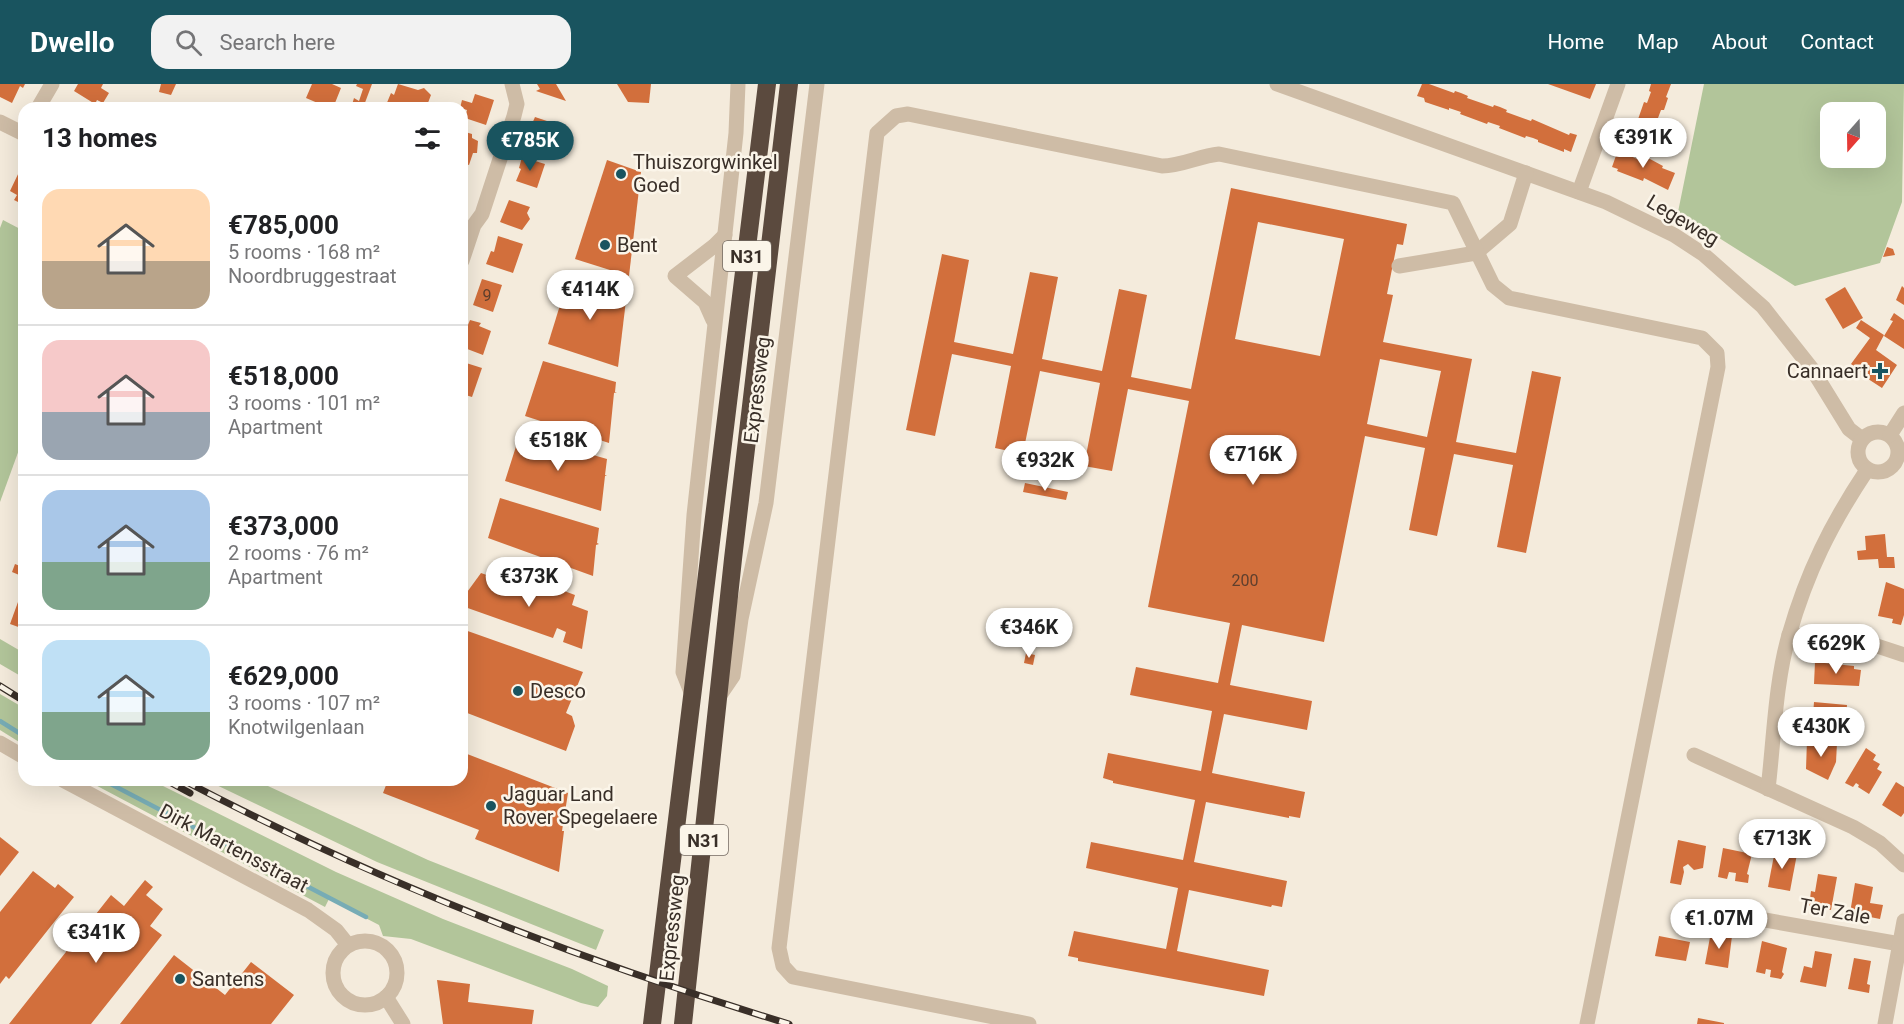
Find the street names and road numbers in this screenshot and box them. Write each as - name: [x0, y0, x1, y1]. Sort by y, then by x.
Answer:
- street label: Legeweg: [1642, 189, 1724, 251]
- road number: N31: [723, 241, 771, 271]
- street label: Expressweg: [739, 335, 775, 445]
- street label: Dirk Martensstraat: [155, 799, 313, 897]
- road number: N31: [680, 825, 728, 855]
- street label: Expressweg: [654, 873, 690, 983]
- street label: Ter Zale: [1798, 893, 1872, 929]

